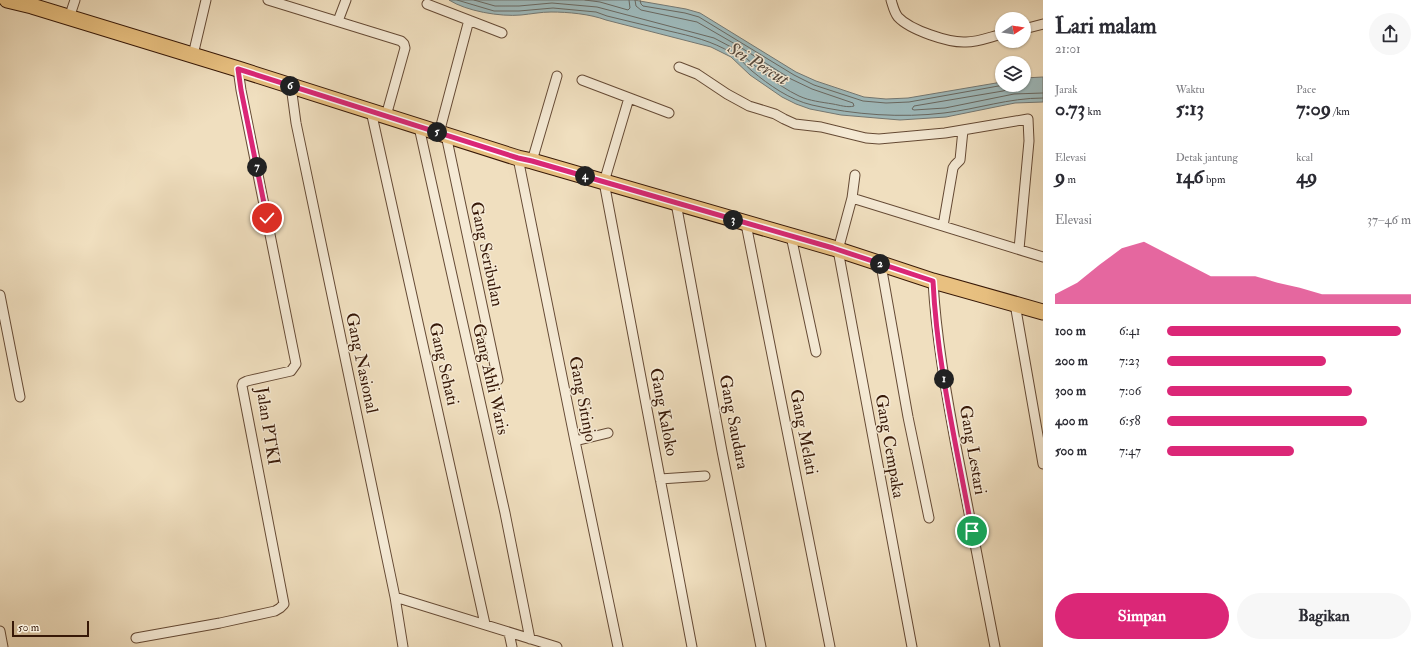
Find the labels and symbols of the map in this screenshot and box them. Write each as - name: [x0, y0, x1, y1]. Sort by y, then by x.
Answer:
- north arrow: [995, 12, 1031, 48]
- water label: Sei Percut: [722, 36, 793, 92]
- pin: 6: [280, 76, 300, 96]
- pin: 5: [427, 122, 447, 142]
- pin: 7: [247, 157, 267, 177]
- pin: 4: [575, 166, 595, 186]
- street label: Gang Seribulan: [466, 200, 508, 309]
- pin: [250, 201, 284, 235]
- pin: 3: [723, 210, 743, 230]
- pin: 2: [870, 254, 890, 274]
- street label: Gang Nasional: [341, 311, 383, 416]
- street label: Gang Sehati: [424, 320, 464, 408]
- street label: Gang Ahli Waris: [468, 321, 514, 437]
- street label: Gang Sitinjo: [564, 354, 602, 444]
- street label: Gang Kaloko: [645, 366, 683, 458]
- pin: 1: [934, 369, 954, 389]
- street label: Gang Saudara: [715, 373, 754, 472]
- street label: Jalan PTKI: [250, 384, 285, 467]
- street label: Gang Melati: [785, 387, 823, 477]
- street label: Gang Cempaka: [870, 392, 910, 501]
- street label: Gang Lestari: [955, 404, 991, 497]
- pin: [955, 514, 989, 548]
- scale bar: [12, 619, 89, 638]

